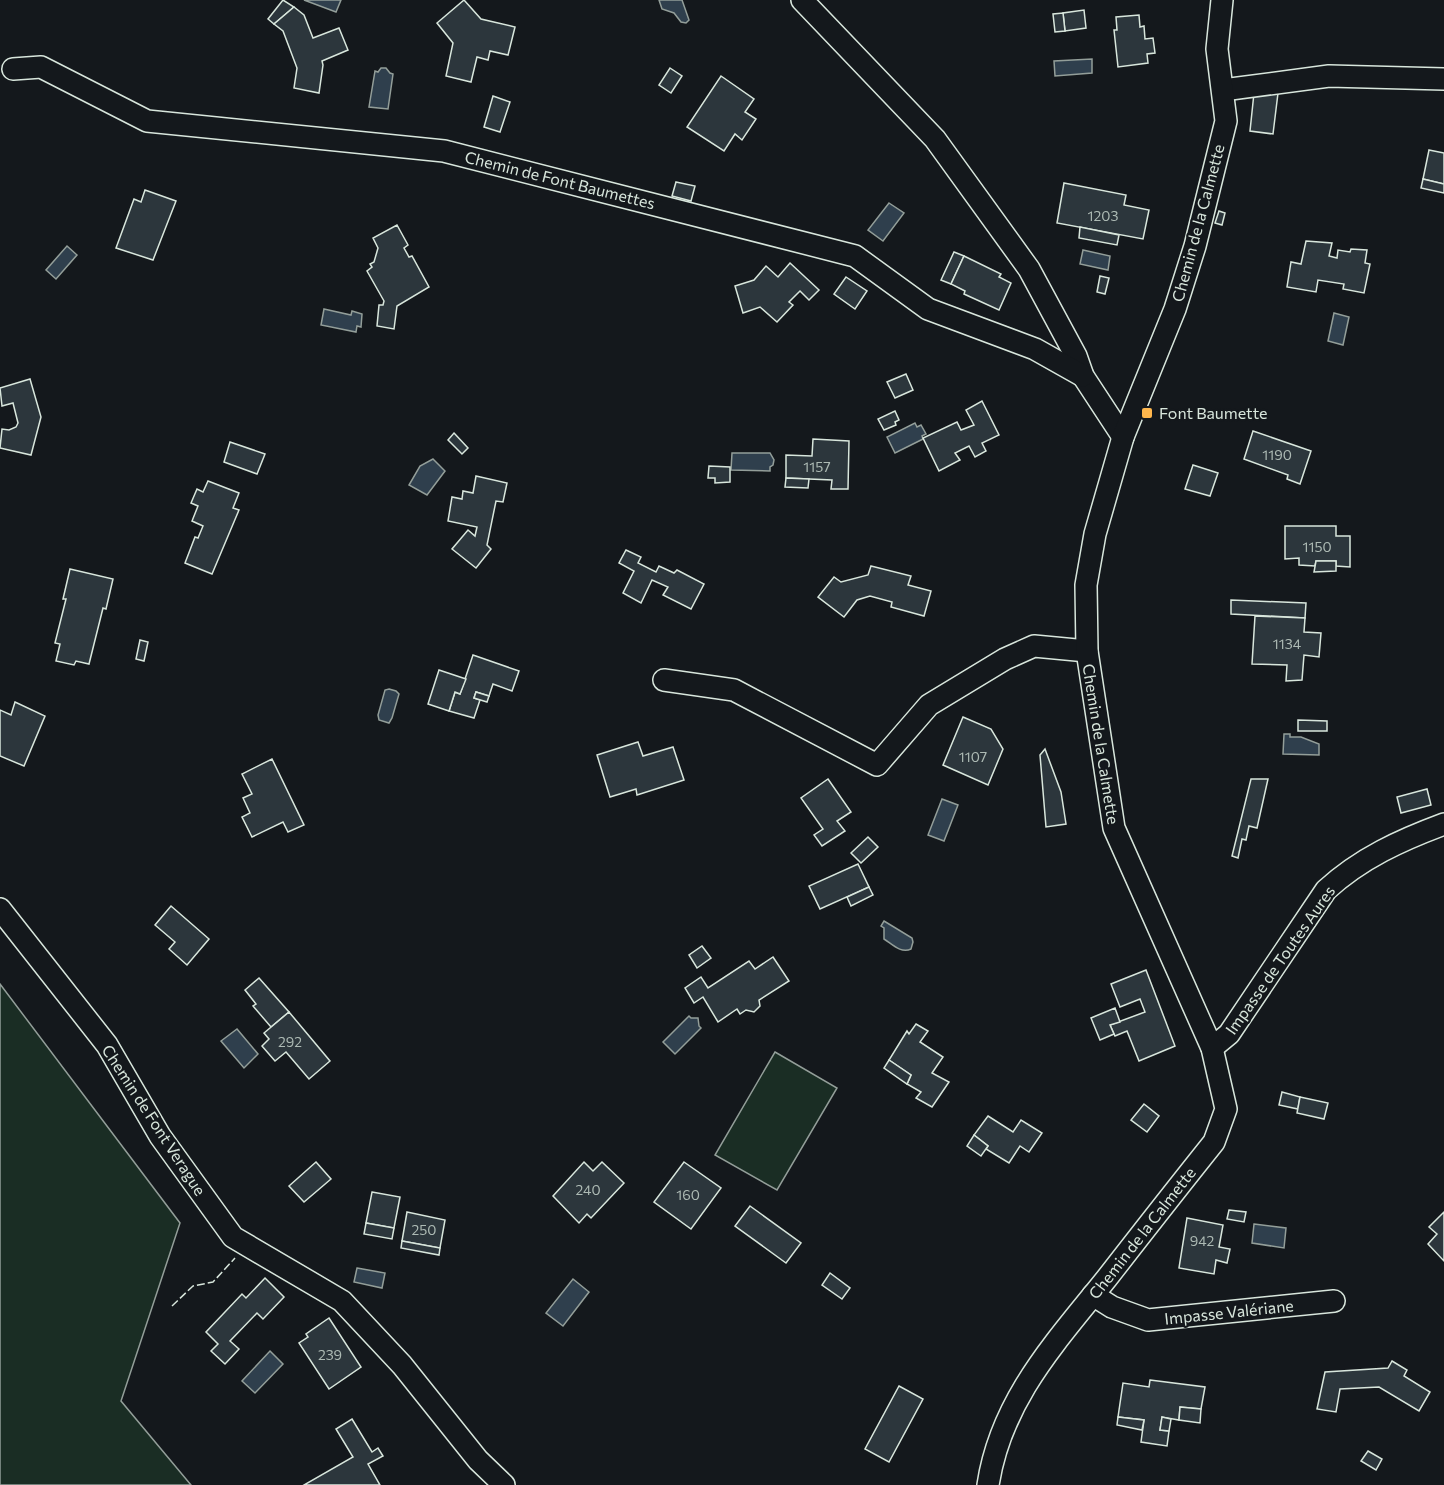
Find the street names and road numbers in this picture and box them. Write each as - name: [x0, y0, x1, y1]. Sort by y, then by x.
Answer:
- street label: Chemin de la Calmette: [1167, 142, 1228, 304]
- street label: Chemin de Font Baumettes: [463, 147, 657, 212]
- street label: Chemin de la Calmette: [1079, 662, 1124, 826]
- street label: Impasse de Toutes Aures: [1221, 882, 1338, 1038]
- street label: Chemin de Font Verague: [99, 1041, 210, 1199]
- street label: Chemin de la Calmette: [1084, 1163, 1199, 1302]
- street label: Impasse Valériane: [1163, 1295, 1294, 1328]

